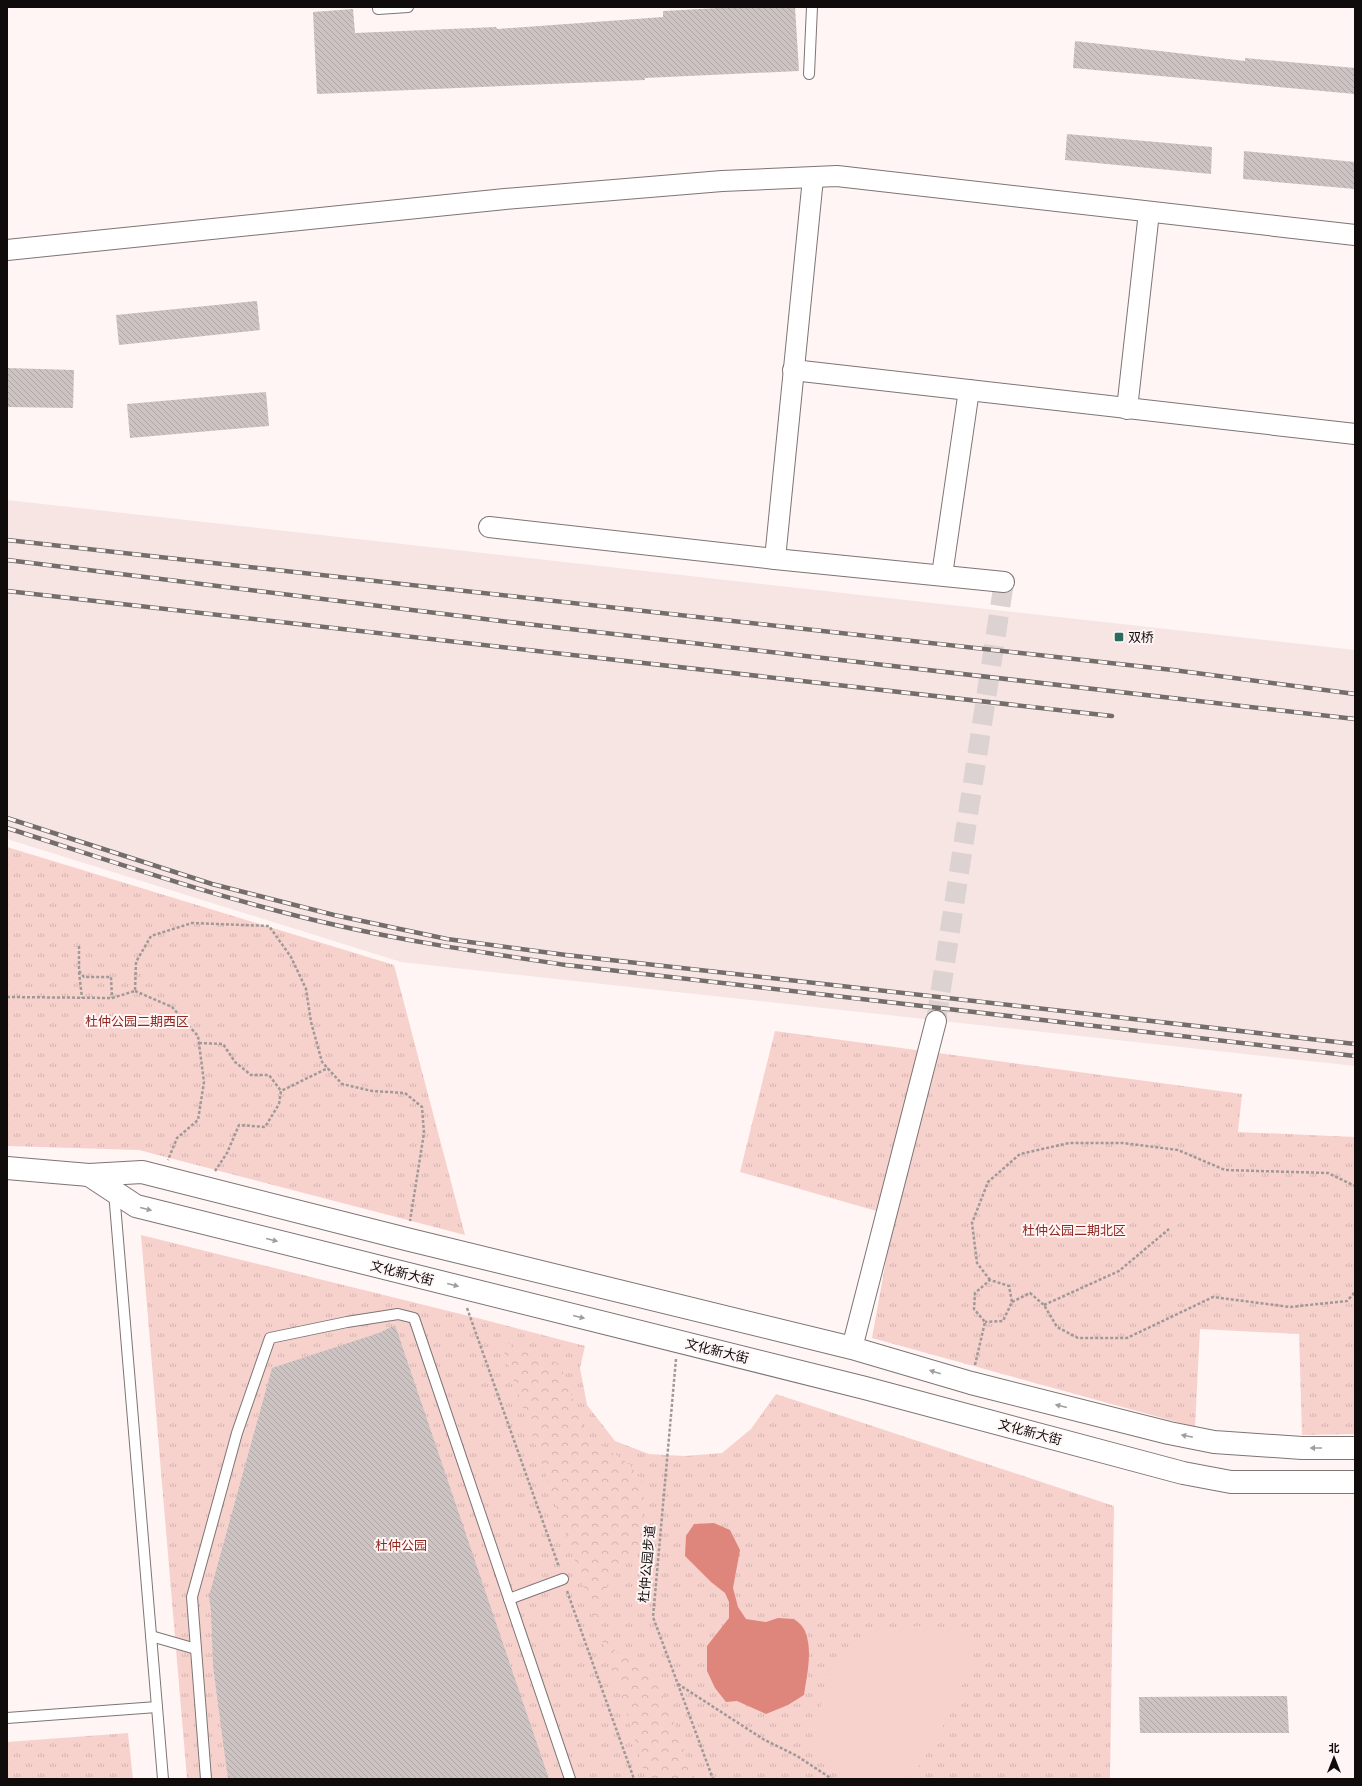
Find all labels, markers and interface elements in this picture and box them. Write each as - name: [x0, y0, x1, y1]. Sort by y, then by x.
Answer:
- place label: 双桥: [1128, 630, 1154, 645]
- marker: 双桥: [1113, 631, 1125, 643]
- park label: 杜仲公园二期西区: [85, 1014, 189, 1029]
- one-way arrow: [140, 1206, 152, 1212]
- park label: 杜仲公园二期北区: [1022, 1223, 1126, 1238]
- one-way arrow: [266, 1238, 279, 1244]
- street label: 文化新大街: [369, 1258, 435, 1288]
- one-way arrow: [447, 1283, 459, 1289]
- one-way arrow: [573, 1314, 585, 1320]
- street label: 文化新大街: [684, 1336, 750, 1366]
- one-way arrow: [929, 1369, 941, 1375]
- one-way arrow: [1054, 1402, 1067, 1408]
- street label: 文化新大街: [997, 1416, 1063, 1448]
- one-way arrow: [1181, 1433, 1193, 1439]
- one-way arrow: [1309, 1445, 1322, 1451]
- street label: 杜仲公园步道: [636, 1524, 658, 1604]
- park label: 杜仲公园: [375, 1538, 427, 1553]
- north arrow: [1314, 1738, 1354, 1778]
- text: 北: [1329, 1742, 1340, 1754]

